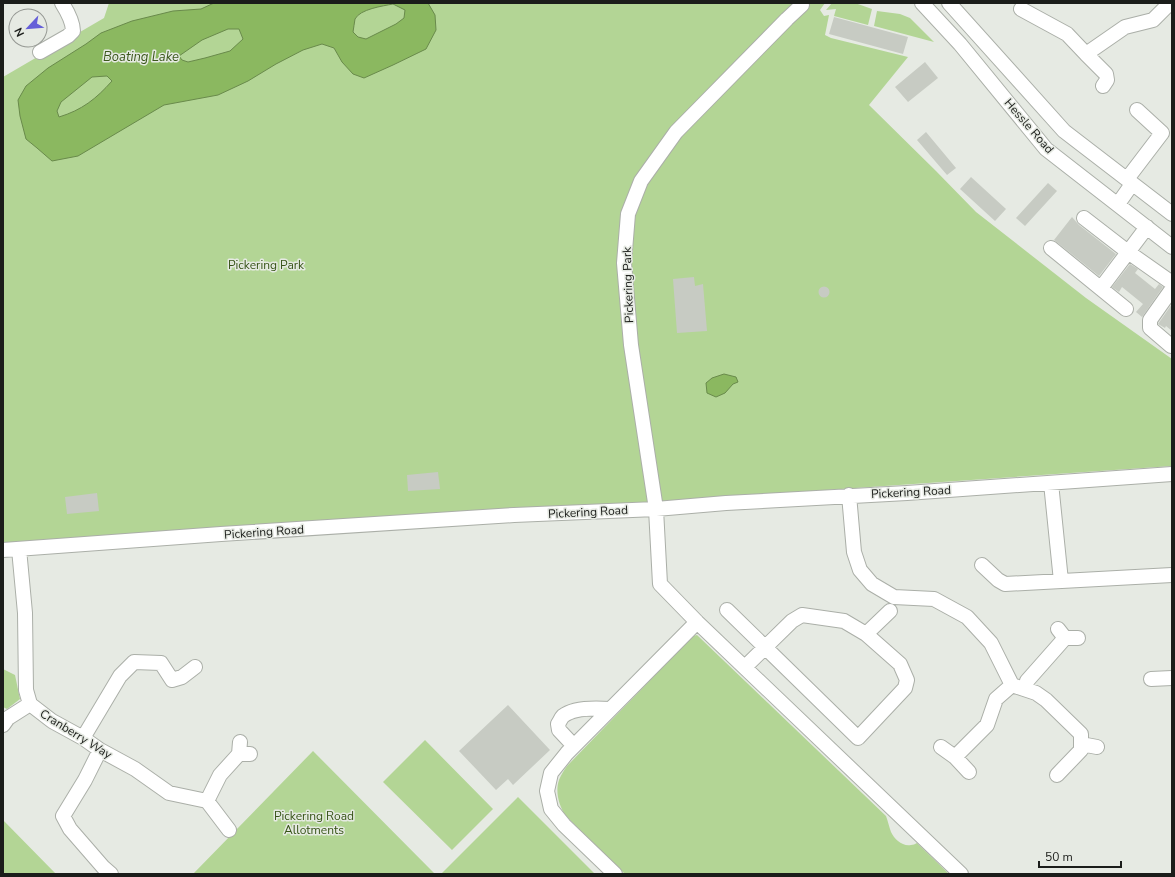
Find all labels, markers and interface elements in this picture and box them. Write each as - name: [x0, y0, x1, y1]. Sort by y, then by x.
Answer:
- north arrow: [8, 8, 48, 48]
- text: N: [11, 25, 28, 39]
- water label: Boating Lake: [103, 48, 179, 66]
- street label: Hessle Road: [1001, 95, 1057, 157]
- street label: Pickering Park: [619, 246, 637, 323]
- park label: Pickering Park: [228, 257, 305, 273]
- street label: Pickering Road: [871, 482, 951, 502]
- street label: Pickering Road: [548, 502, 628, 522]
- street label: Pickering Road: [223, 521, 305, 543]
- street label: Cranberry Way: [37, 705, 116, 763]
- park label: Pickering Road Allotments: [274, 808, 354, 838]
- scale bar: [1039, 843, 1121, 869]
- text: 50 m: [1045, 849, 1073, 865]

